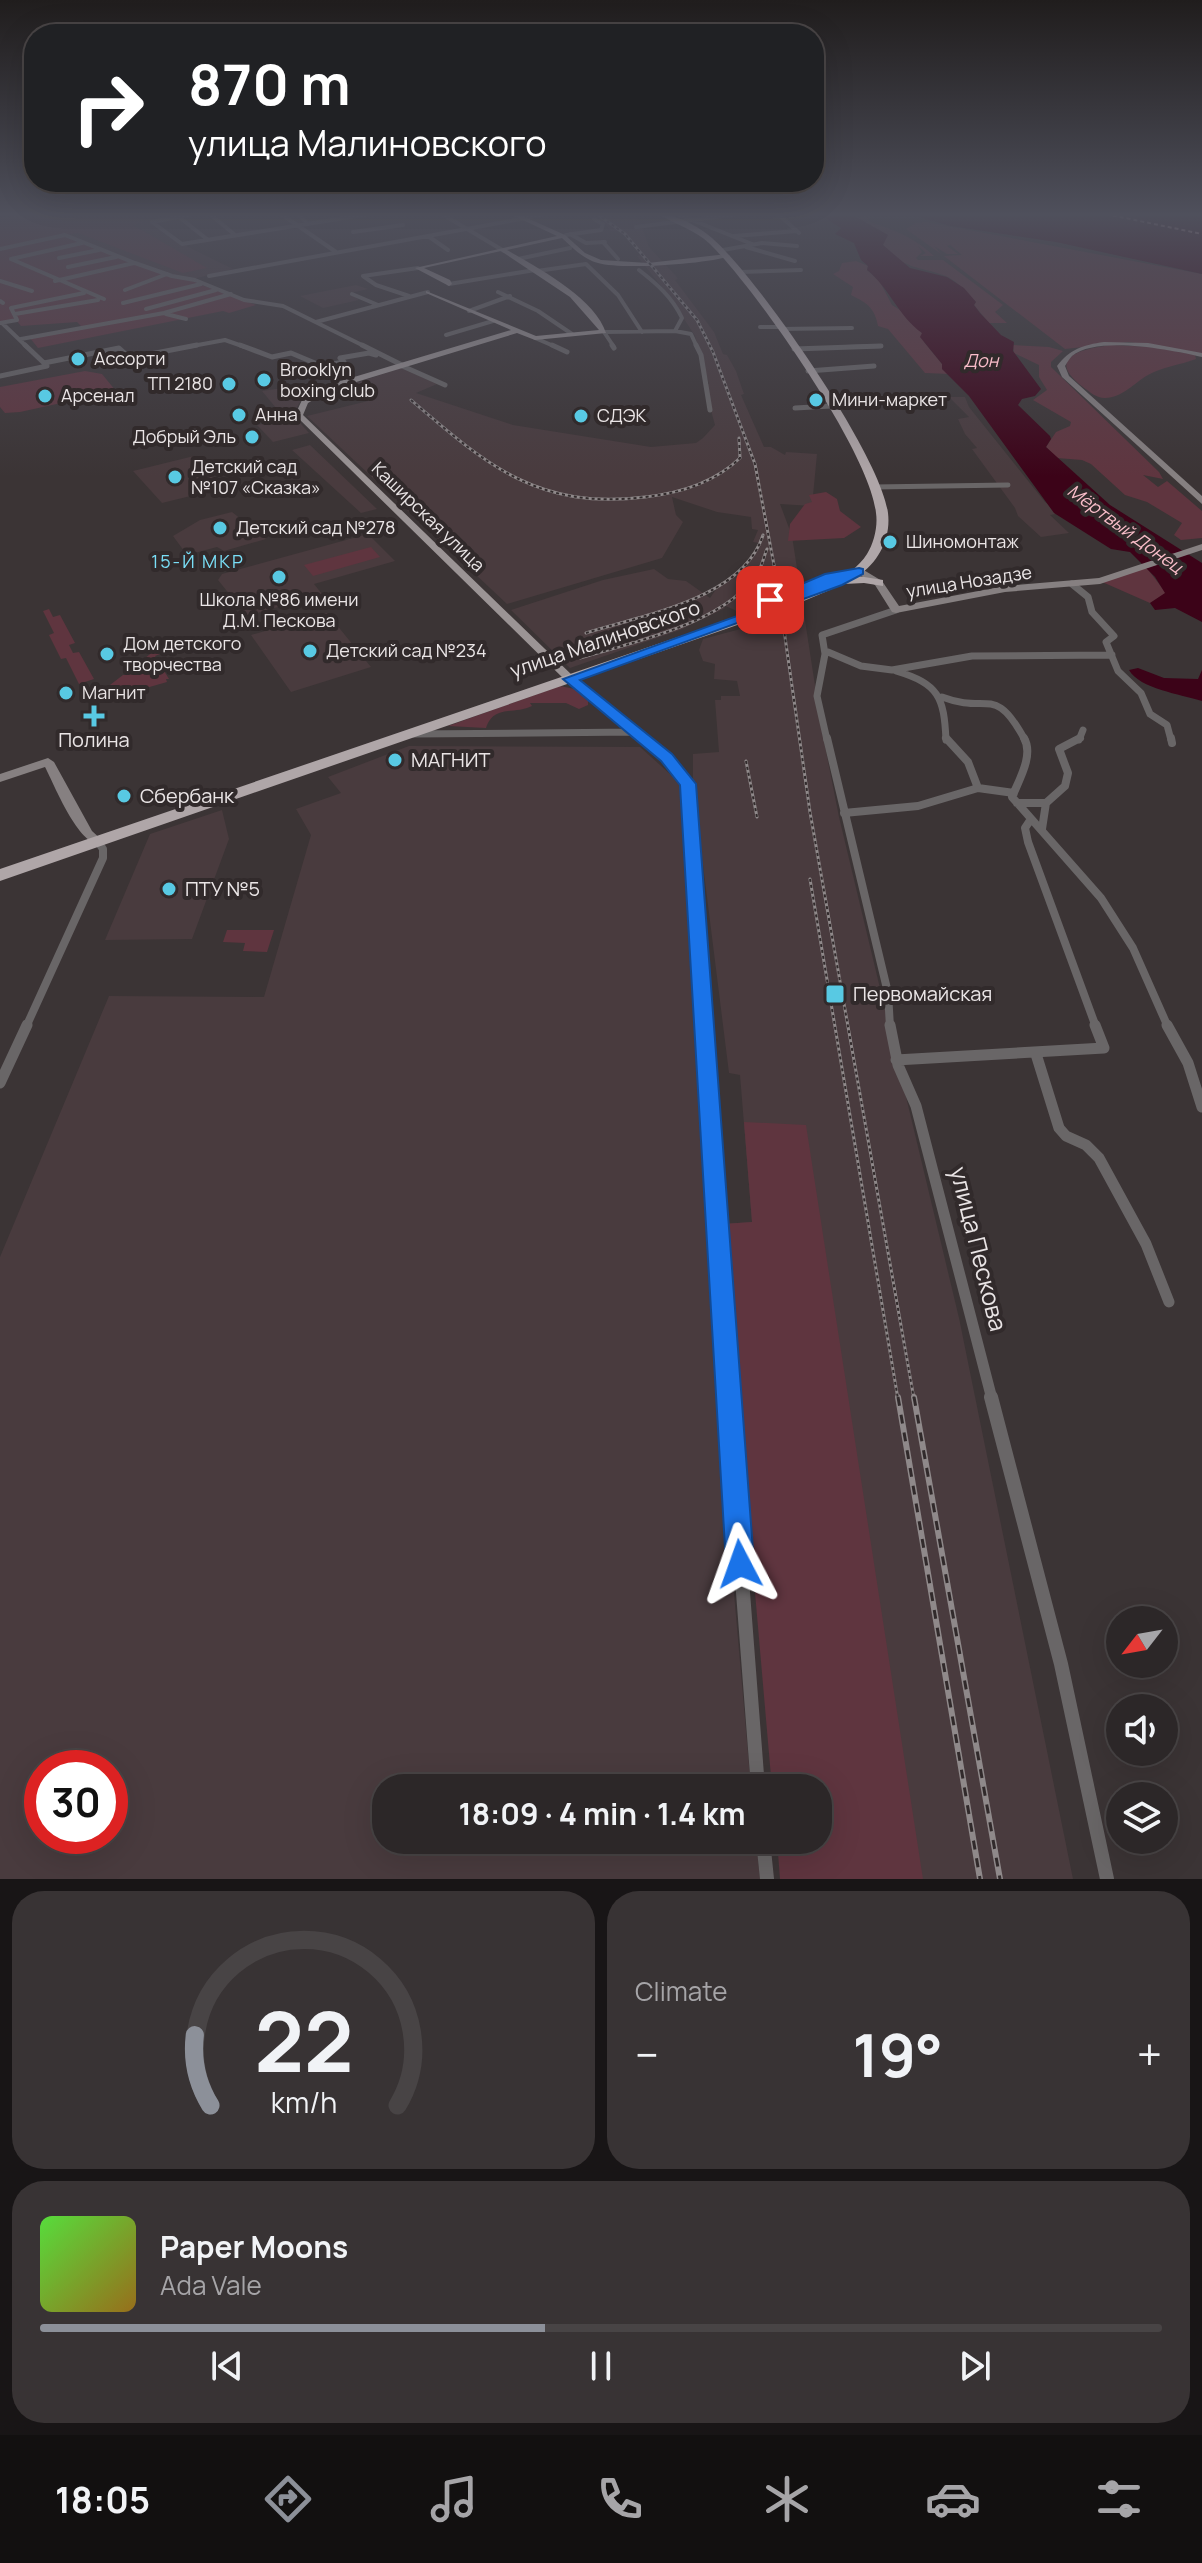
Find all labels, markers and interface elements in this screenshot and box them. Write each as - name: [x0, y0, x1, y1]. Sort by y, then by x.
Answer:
- text: 870 m: [188, 45, 351, 122]
- icon: right: [56, 56, 160, 160]
- text: улица Малиновского: [188, 118, 547, 167]
- place label: Ассорти: [94, 346, 165, 370]
- water label: Дон: [964, 348, 1000, 372]
- marker: Ассорти: [69, 350, 87, 368]
- place label: Brooklyn boxing club: [280, 357, 375, 402]
- place label: ТП 2180: [148, 371, 213, 395]
- marker: Brooklyn boxing club: [255, 371, 273, 389]
- marker: ТП 2180: [220, 375, 238, 393]
- place label: Арсенал: [61, 383, 135, 407]
- marker: Арсенал: [36, 387, 54, 405]
- place label: Мини-маркет: [832, 387, 947, 411]
- marker: Мини-маркет: [807, 391, 825, 409]
- place label: Анна: [255, 402, 298, 426]
- place label: СДЭК: [597, 403, 646, 427]
- marker: Анна: [230, 406, 248, 424]
- marker: СДЭК: [572, 407, 590, 425]
- place label: Добрый Эль: [132, 424, 236, 448]
- marker: Добрый Эль: [243, 428, 261, 446]
- place label: Детский сад №107 «Сказка»: [191, 454, 321, 499]
- street label: Каширская улица: [367, 456, 490, 577]
- marker: Детский сад №107 «Сказка»: [166, 468, 184, 486]
- water label: Мёртвый Донец: [1063, 478, 1189, 579]
- place label: Детский сад №278: [236, 515, 396, 539]
- marker: Детский сад №278: [211, 519, 229, 537]
- place label: Шиномонтаж: [906, 529, 1019, 553]
- marker: Шиномонтаж: [881, 533, 899, 551]
- district label: 15-Й МКР: [151, 549, 245, 573]
- street label: улица Нозадзе: [904, 559, 1033, 603]
- pin: [736, 566, 804, 634]
- marker: Школа №86 имени Д.М. Пескова: [270, 568, 288, 586]
- icon: arrive: [748, 578, 792, 622]
- place label: Школа №86 имени Д.М. Пескова: [200, 587, 358, 632]
- street label: улица Малиновского: [506, 593, 704, 684]
- place label: Дом детского творчества: [123, 631, 241, 676]
- place label: Детский сад №234: [326, 638, 487, 662]
- marker: Детский сад №234: [301, 642, 319, 660]
- marker: Дом детского творчества: [98, 645, 116, 663]
- place label: Магнит: [82, 680, 146, 704]
- marker: Магнит: [57, 684, 75, 702]
- marker: Полина: [85, 707, 103, 725]
- place label: Полина: [58, 726, 130, 753]
- place label: МАГНИТ: [411, 746, 490, 773]
- marker: МАГНИТ: [386, 751, 404, 769]
- place label: Сбербанк: [140, 782, 235, 809]
- marker: Сбербанк: [115, 787, 133, 805]
- place label: ПТУ №5: [185, 875, 260, 902]
- marker: ПТУ №5: [160, 880, 178, 898]
- place label: Первомайская: [853, 980, 992, 1007]
- marker: Первомайская: [824, 983, 846, 1005]
- street label: улица Пескова: [943, 1163, 1016, 1334]
- position arrow: [698, 1522, 782, 1606]
- north arrow: [1106, 1606, 1178, 1678]
- map controls: [1106, 1606, 1178, 1854]
- button: sound: [1106, 1694, 1178, 1766]
- speed limit sign: 30: [24, 1750, 128, 1854]
- button: layers: [1106, 1782, 1178, 1854]
- text: 18:09 · 4 min · 1.4 km: [459, 1793, 745, 1834]
- text: Climate: [635, 1973, 727, 2009]
- text: 22: [254, 1983, 353, 2097]
- text: 19°: [852, 2013, 943, 2095]
- text: −: [635, 2024, 659, 2084]
- text: +: [1137, 2024, 1162, 2084]
- text: km/h: [270, 2083, 337, 2122]
- text: Paper Moons: [160, 2226, 348, 2267]
- text: Ada Vale: [160, 2267, 262, 2303]
- icon: previous: [205, 2344, 249, 2388]
- icon: pause: [579, 2344, 623, 2388]
- icon: next: [953, 2344, 997, 2388]
- icon: directions: [260, 2471, 316, 2527]
- icon: music: [426, 2471, 482, 2527]
- icon: phone: [592, 2471, 648, 2527]
- icon: climate: [759, 2471, 815, 2527]
- icon: car: [925, 2471, 981, 2527]
- icon: filters: [1091, 2471, 1147, 2527]
- text: 18:05: [55, 2475, 150, 2524]

